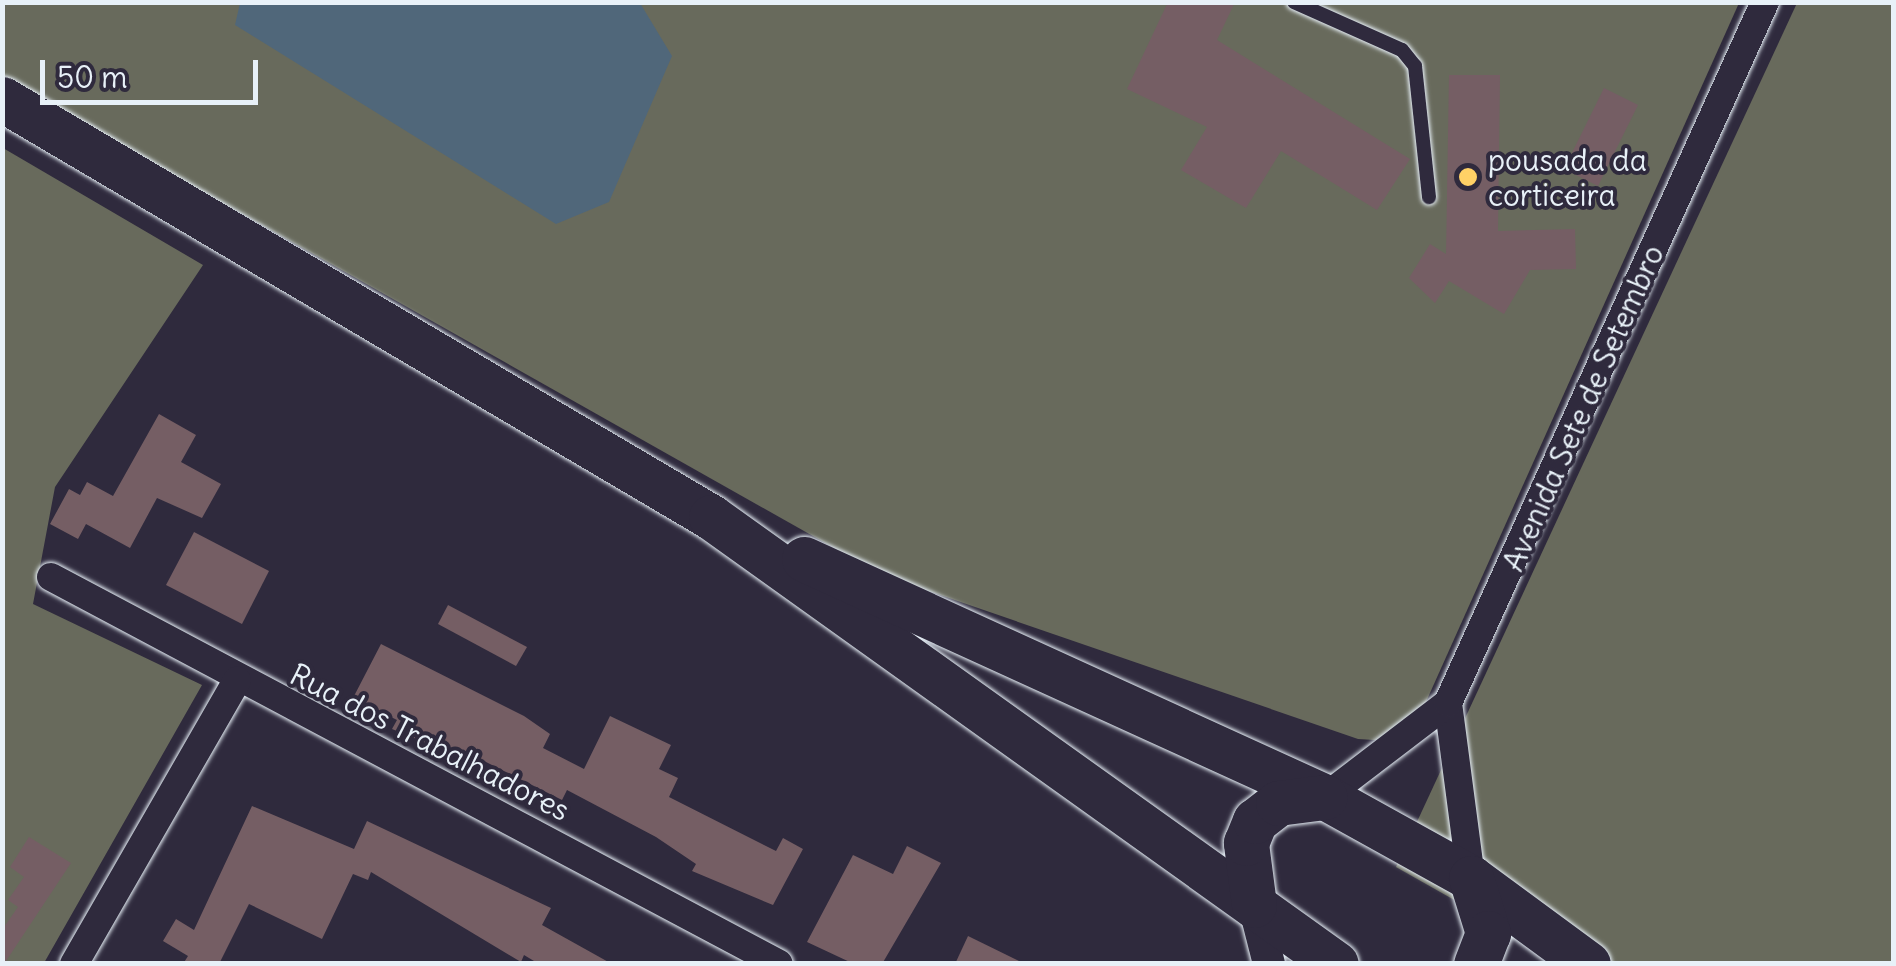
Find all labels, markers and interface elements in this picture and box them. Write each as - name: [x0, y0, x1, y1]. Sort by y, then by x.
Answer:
- scale bar: [45, 40, 262, 102]
- text: 50 m: [57, 58, 127, 96]
- place label: pousada da corticeira: [1488, 142, 1647, 212]
- marker: pousada da corticeira: [1457, 166, 1479, 188]
- street label: Avenida Sete de Setembro: [1495, 239, 1671, 577]
- street label: Rua dos Trabalhadores: [284, 656, 576, 828]

